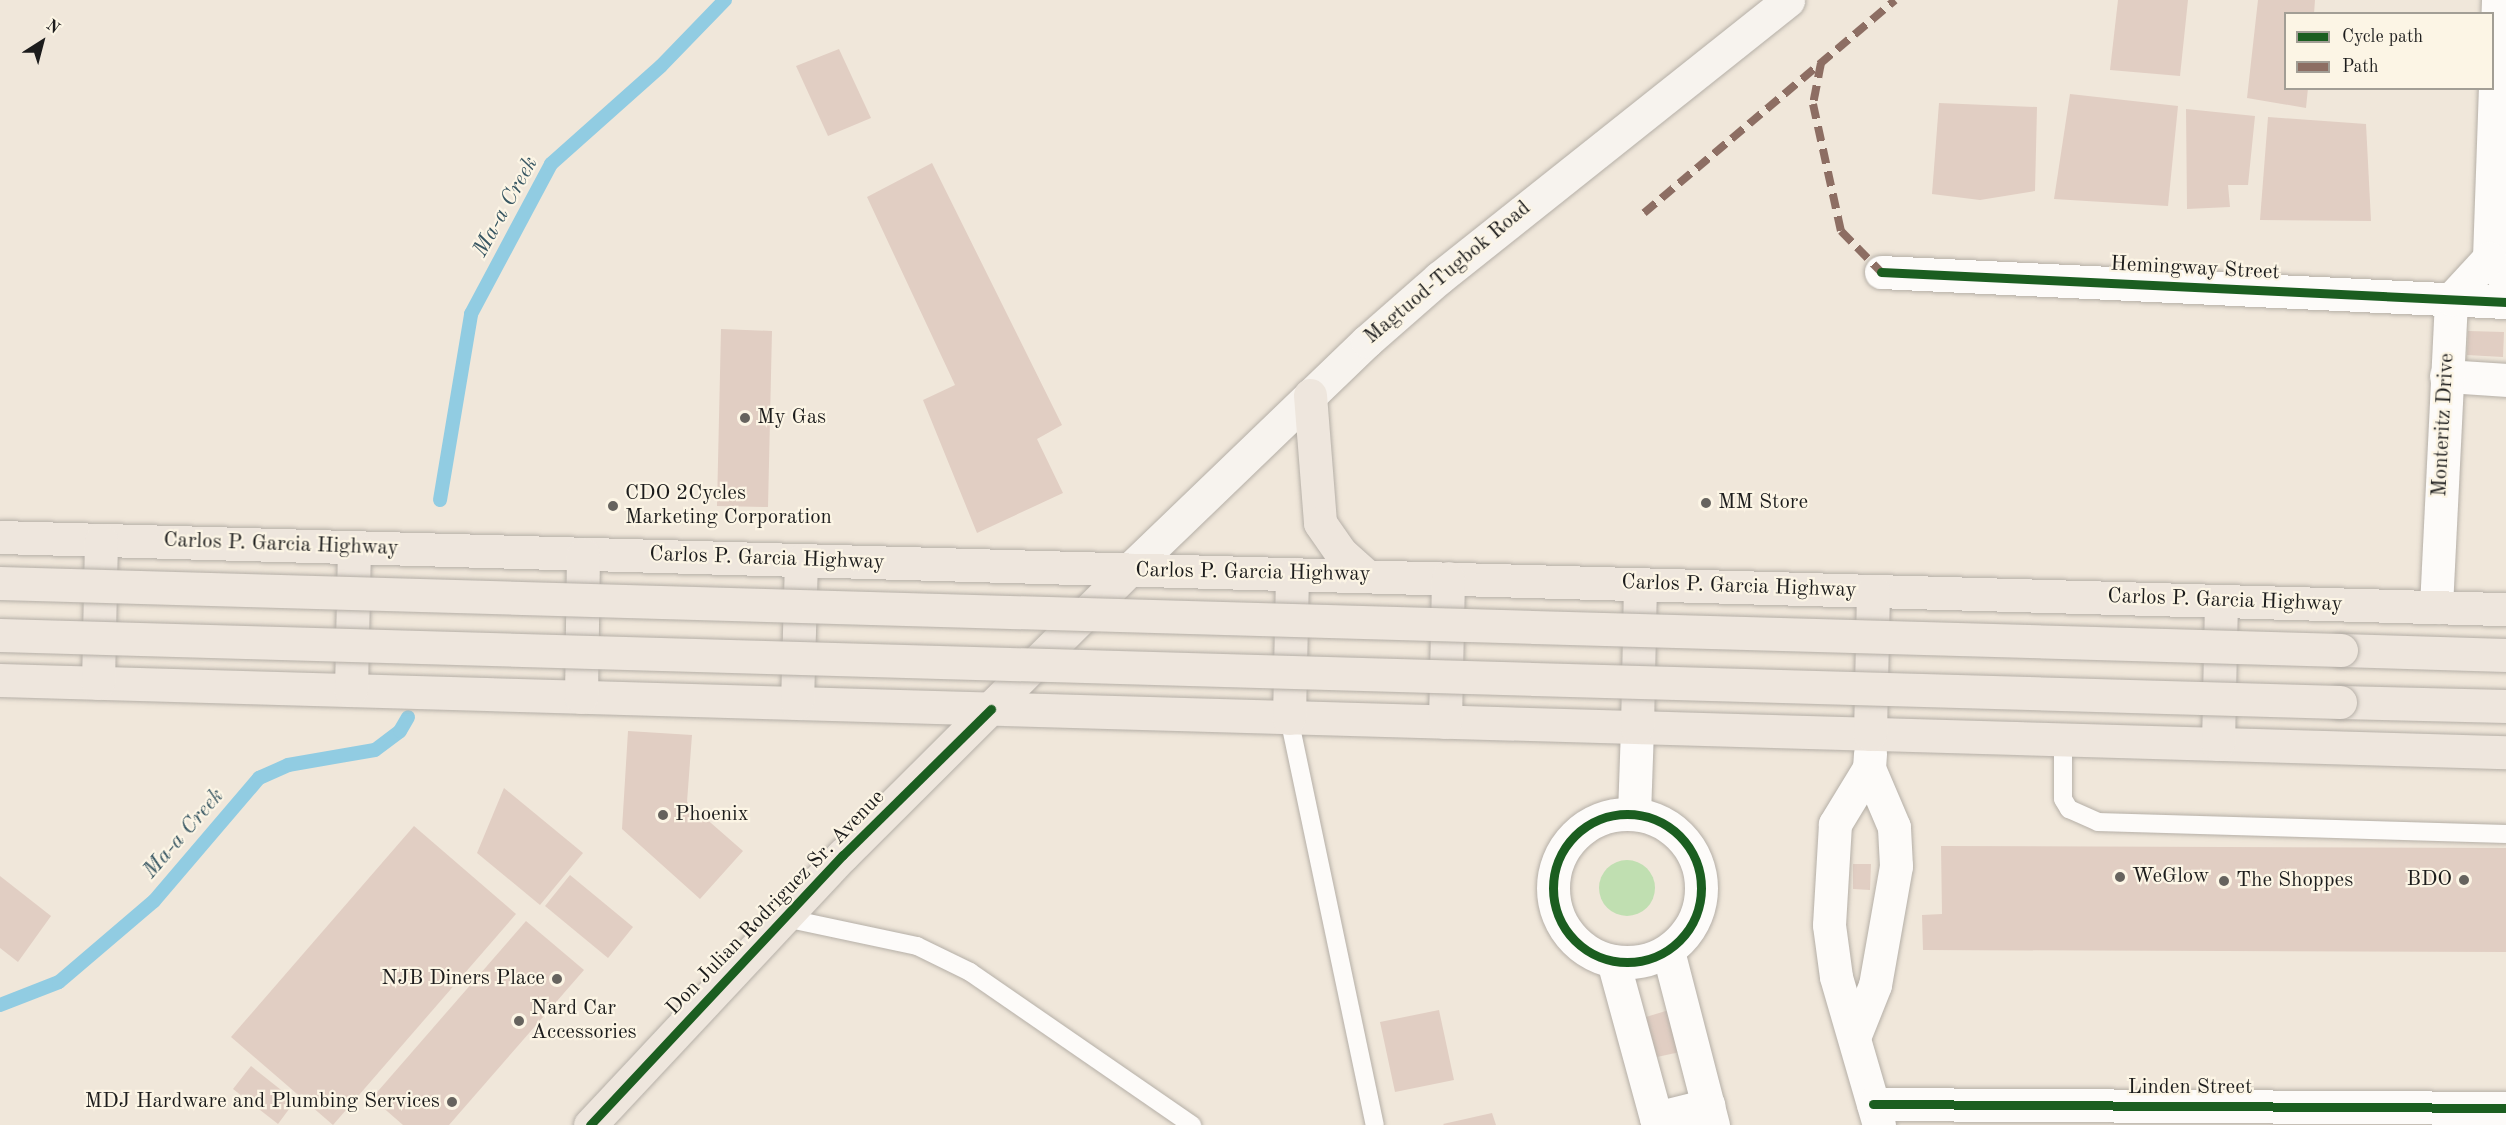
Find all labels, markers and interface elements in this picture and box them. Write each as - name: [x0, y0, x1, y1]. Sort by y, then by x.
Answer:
- north arrow: [12, 12, 72, 72]
- legend: [2284, 12, 2494, 90]
- text: N: [43, 17, 62, 38]
- text: Cycle path: [2342, 28, 2423, 46]
- text: Path: [2342, 58, 2378, 76]
- water label: Ma-a Creek: [468, 152, 544, 262]
- street label: Magtuod-Tugbok Road: [1360, 196, 1536, 350]
- street label: Hemingway Street: [2110, 252, 2280, 286]
- street label: Monteritz Drive: [2428, 353, 2460, 497]
- place label: My Gas: [757, 405, 826, 431]
- marker: My Gas: [738, 411, 752, 425]
- place label: CDO 2Cycles Marketing Corporation: [625, 481, 832, 531]
- place label: MM Store: [1718, 490, 1808, 516]
- marker: MM Store: [1699, 496, 1713, 510]
- marker: CDO 2Cycles Marketing Corporation: [606, 499, 620, 513]
- street label: Carlos P. Garcia Highway: [163, 528, 399, 562]
- street label: Carlos P. Garcia Highway: [649, 542, 885, 576]
- street label: Carlos P. Garcia Highway: [1135, 558, 1371, 588]
- street label: Carlos P. Garcia Highway: [1621, 570, 1857, 604]
- street label: Carlos P. Garcia Highway: [2107, 584, 2343, 618]
- water label: Ma-a Creek: [138, 784, 230, 884]
- street label: Don Julian Rodriguez Sr. Avenue: [661, 785, 891, 1021]
- place label: Phoenix: [675, 802, 749, 828]
- marker: Phoenix: [656, 808, 670, 822]
- place label: WeGlow: [2132, 864, 2209, 890]
- place label: BDO: [2406, 867, 2452, 893]
- place label: The Shoppes: [2236, 868, 2353, 894]
- marker: WeGlow: [2113, 870, 2127, 884]
- marker: BDO: [2457, 873, 2471, 887]
- marker: The Shoppes: [2217, 874, 2231, 888]
- place label: NJB Diners Place: [381, 966, 545, 992]
- marker: NJB Diners Place: [550, 972, 564, 986]
- place label: Nard Car Accessories: [531, 996, 637, 1046]
- marker: Nard Car Accessories: [512, 1014, 526, 1028]
- street label: Linden Street: [2128, 1075, 2252, 1101]
- place label: MDJ Hardware and Plumbing Services: [85, 1089, 440, 1115]
- marker: MDJ Hardware and Plumbing Services: [445, 1095, 459, 1109]

